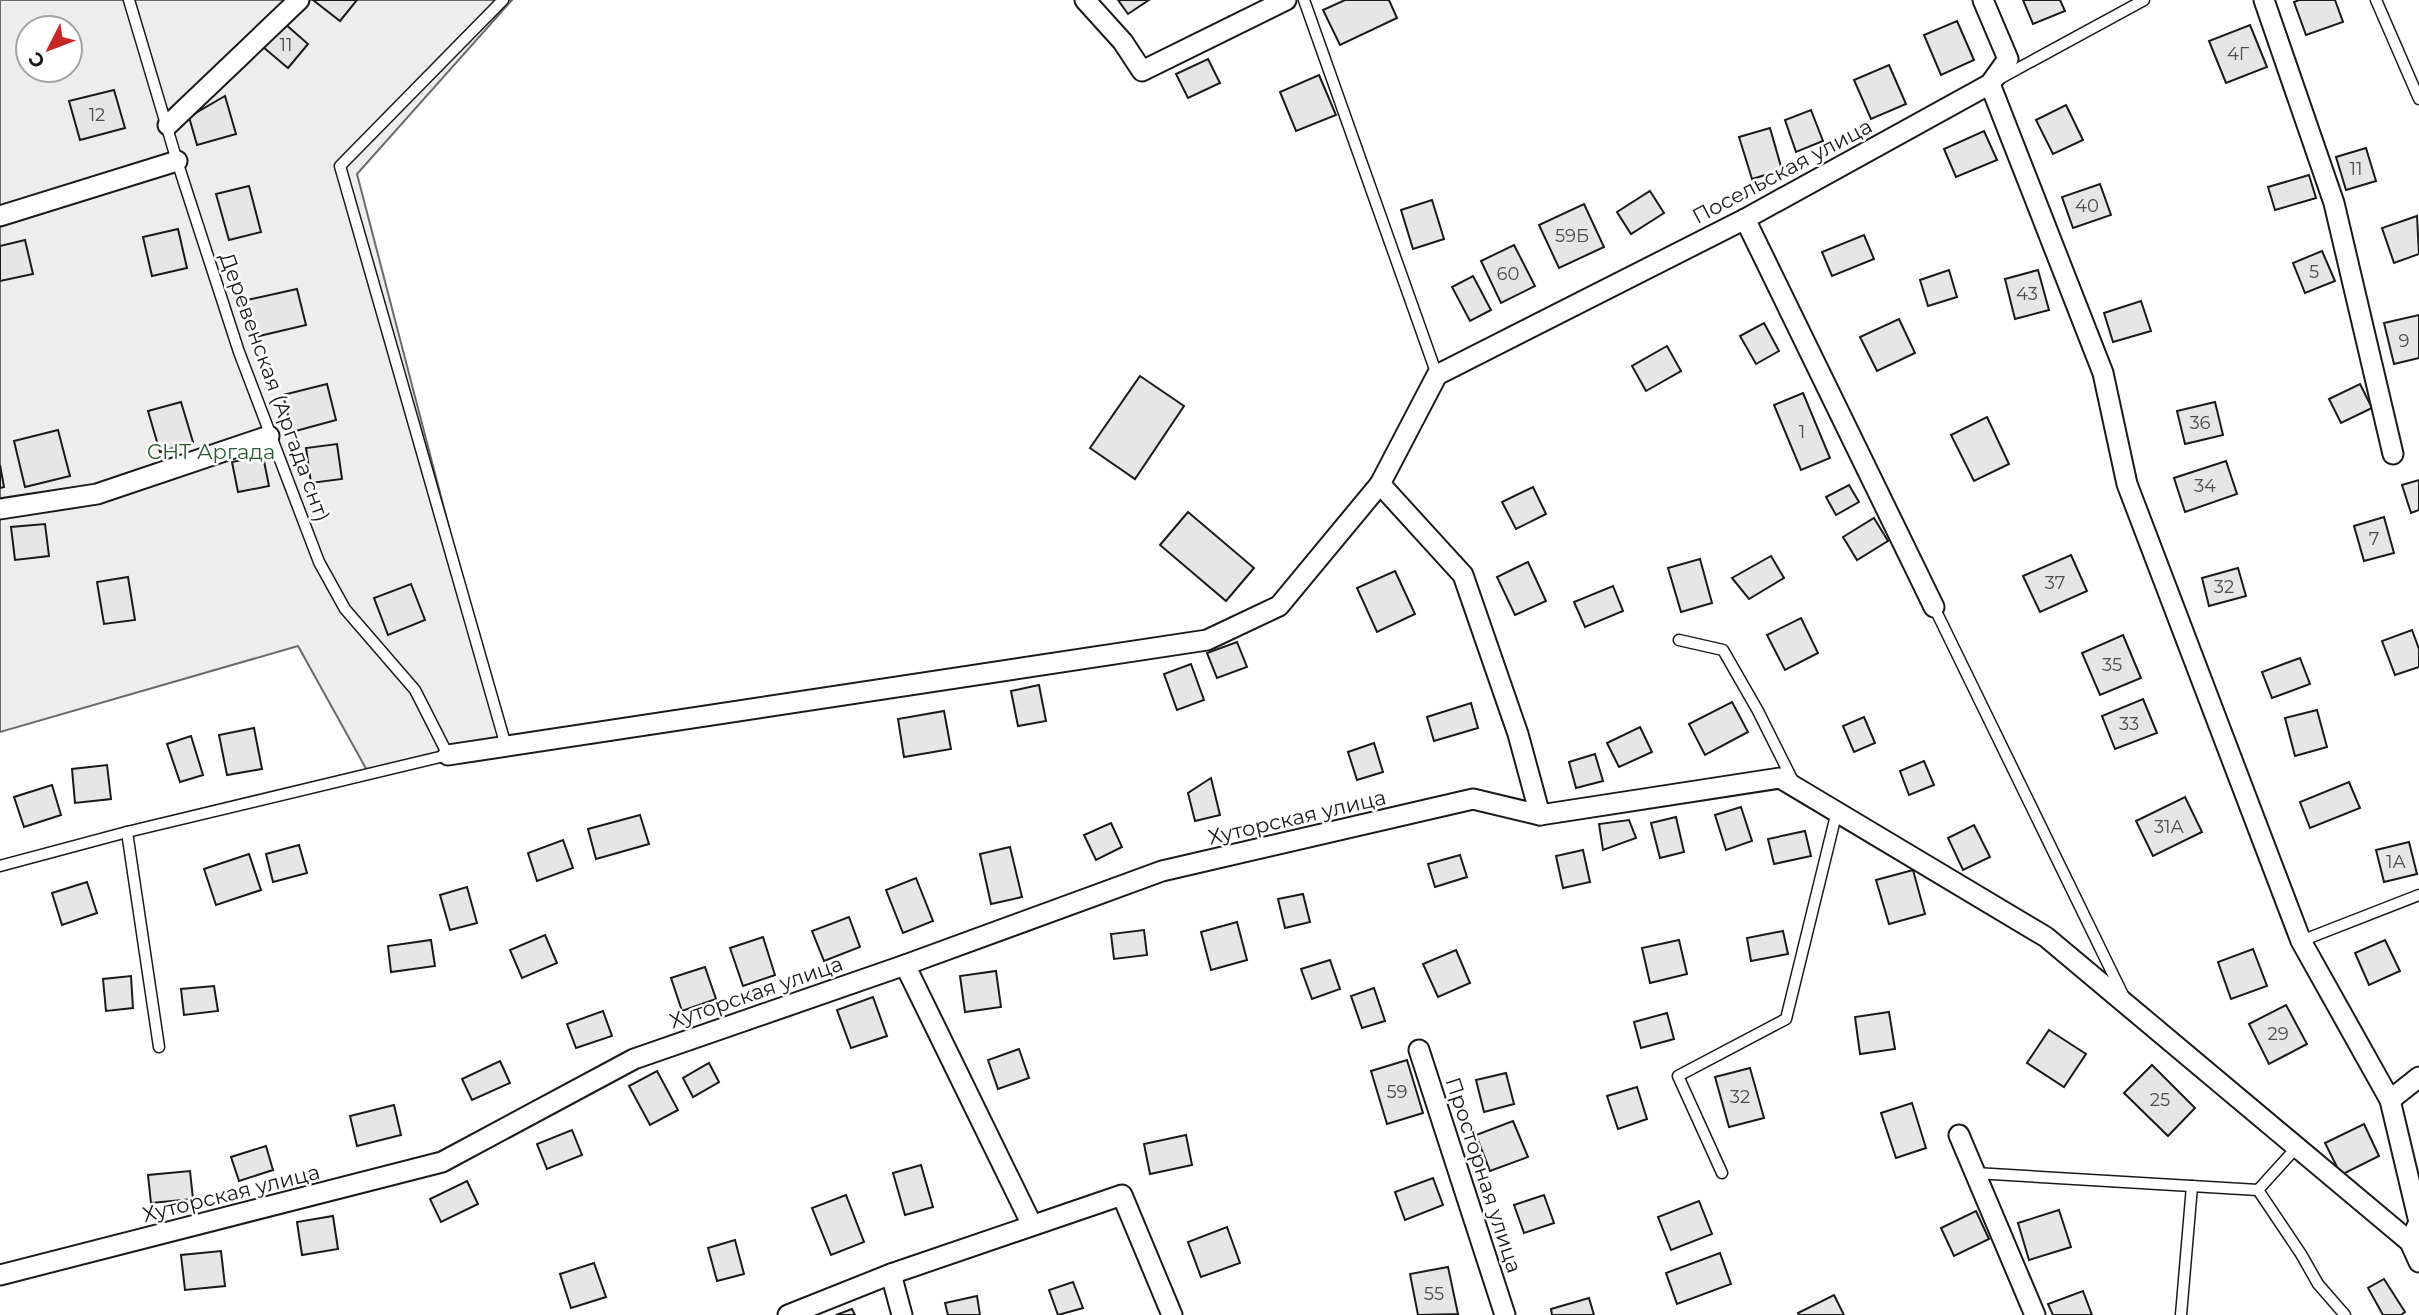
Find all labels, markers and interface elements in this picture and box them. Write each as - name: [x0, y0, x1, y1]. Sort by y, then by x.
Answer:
- north arrow: [14, 14, 84, 84]
- house number: 11: [280, 34, 293, 56]
- house number: 4Г: [2227, 43, 2250, 65]
- text: С: [23, 47, 50, 73]
- house number: 12: [89, 104, 105, 126]
- street label: Посельская улица: [1688, 113, 1876, 229]
- house number: 11: [2350, 158, 2363, 180]
- house number: 40: [2075, 195, 2099, 217]
- house number: 59Б: [1555, 225, 1589, 247]
- street label: Деревенская (Аргада снт): [215, 249, 335, 525]
- house number: 5: [2309, 261, 2319, 283]
- house number: 60: [1497, 263, 1519, 285]
- house number: 43: [2016, 283, 2038, 305]
- house number: 9: [2399, 330, 2410, 352]
- house number: 36: [2189, 412, 2211, 434]
- house number: 1: [1799, 421, 1805, 443]
- park label: СНТ Аргада: [147, 439, 275, 464]
- house number: 34: [2194, 475, 2216, 497]
- house number: 7: [2369, 528, 2379, 550]
- house number: 37: [2045, 572, 2065, 594]
- house number: 32: [2214, 576, 2234, 598]
- house number: 35: [2102, 654, 2122, 676]
- house number: 33: [2119, 713, 2139, 735]
- street label: Хуторская улица: [1206, 784, 1388, 850]
- house number: 31А: [2154, 816, 2185, 838]
- house number: 1А: [2386, 851, 2407, 873]
- street label: Хуторская улица: [666, 951, 846, 1033]
- house number: 29: [2267, 1023, 2289, 1045]
- street label: Просторная улица: [1441, 1074, 1527, 1276]
- house number: 59: [1386, 1081, 1408, 1103]
- house number: 32: [1730, 1086, 1750, 1108]
- house number: 25: [2150, 1089, 2170, 1111]
- street label: Хуторская улица: [140, 1159, 322, 1227]
- house number: 55: [1424, 1283, 1444, 1305]

